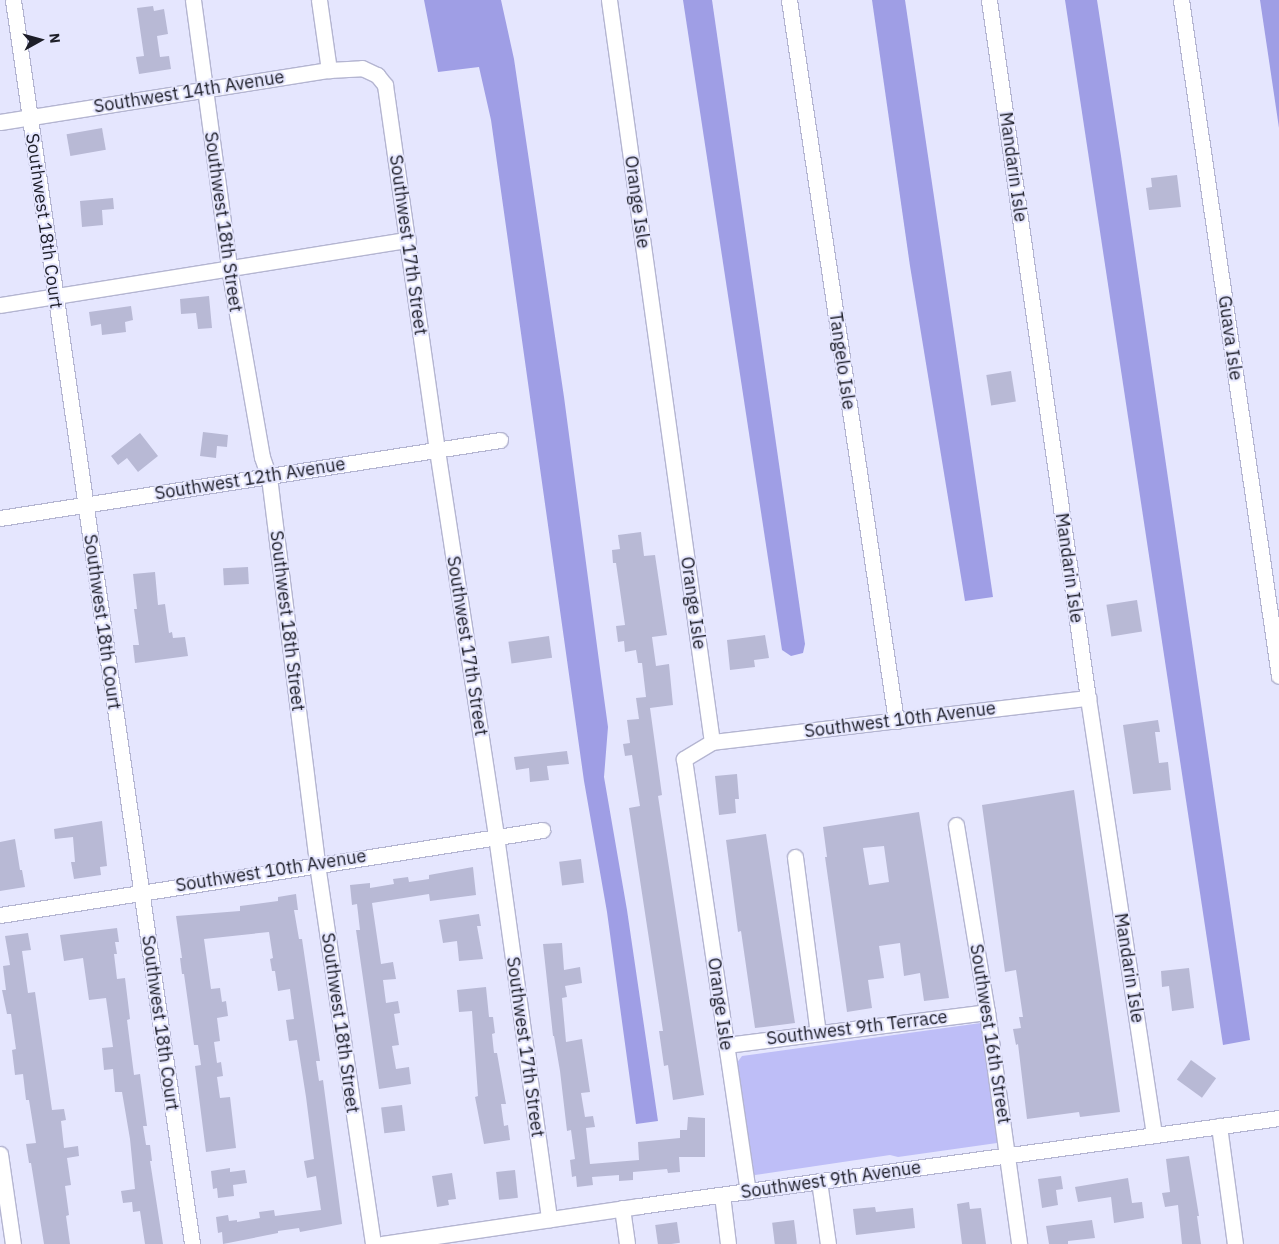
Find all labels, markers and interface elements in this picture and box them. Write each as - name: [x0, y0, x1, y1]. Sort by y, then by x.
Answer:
- north arrow: [15, 15, 65, 65]
- text: N: [45, 32, 64, 44]
- street label: Southwest 14th Avenue: [92, 66, 286, 118]
- street label: Mandarin Isle: [995, 111, 1031, 223]
- street label: Southwest 18th Street: [200, 130, 246, 314]
- street label: Southwest 18th Court: [21, 132, 67, 310]
- street label: Southwest 17th Street: [385, 153, 431, 337]
- street label: Orange Isle: [620, 154, 654, 250]
- street label: Guava Isle: [1213, 294, 1247, 382]
- street label: Tangelo Isle: [824, 311, 860, 411]
- street label: Southwest 12th Avenue: [153, 453, 347, 505]
- street label: Mandarin Isle: [1051, 512, 1087, 624]
- street label: Southwest 18th Street: [265, 529, 309, 713]
- street label: Southwest 18th Court: [79, 533, 125, 711]
- street label: Southwest 17th Street: [442, 555, 492, 737]
- street label: Orange Isle: [676, 555, 710, 651]
- street label: Southwest 10th Avenue: [803, 698, 997, 742]
- street label: Southwest 10th Avenue: [174, 845, 368, 897]
- street label: Mandarin Isle: [1110, 912, 1148, 1024]
- street label: Southwest 18th Street: [317, 931, 363, 1115]
- street label: Southwest 18th Court: [137, 934, 183, 1112]
- street label: Southwest 16th Street: [965, 943, 1015, 1125]
- street label: Southwest 17th Street: [502, 955, 548, 1139]
- street label: Orange Isle: [703, 956, 737, 1052]
- street label: Southwest 9th Terrace: [765, 1006, 949, 1050]
- street label: Southwest 9th Avenue: [740, 1157, 922, 1203]

